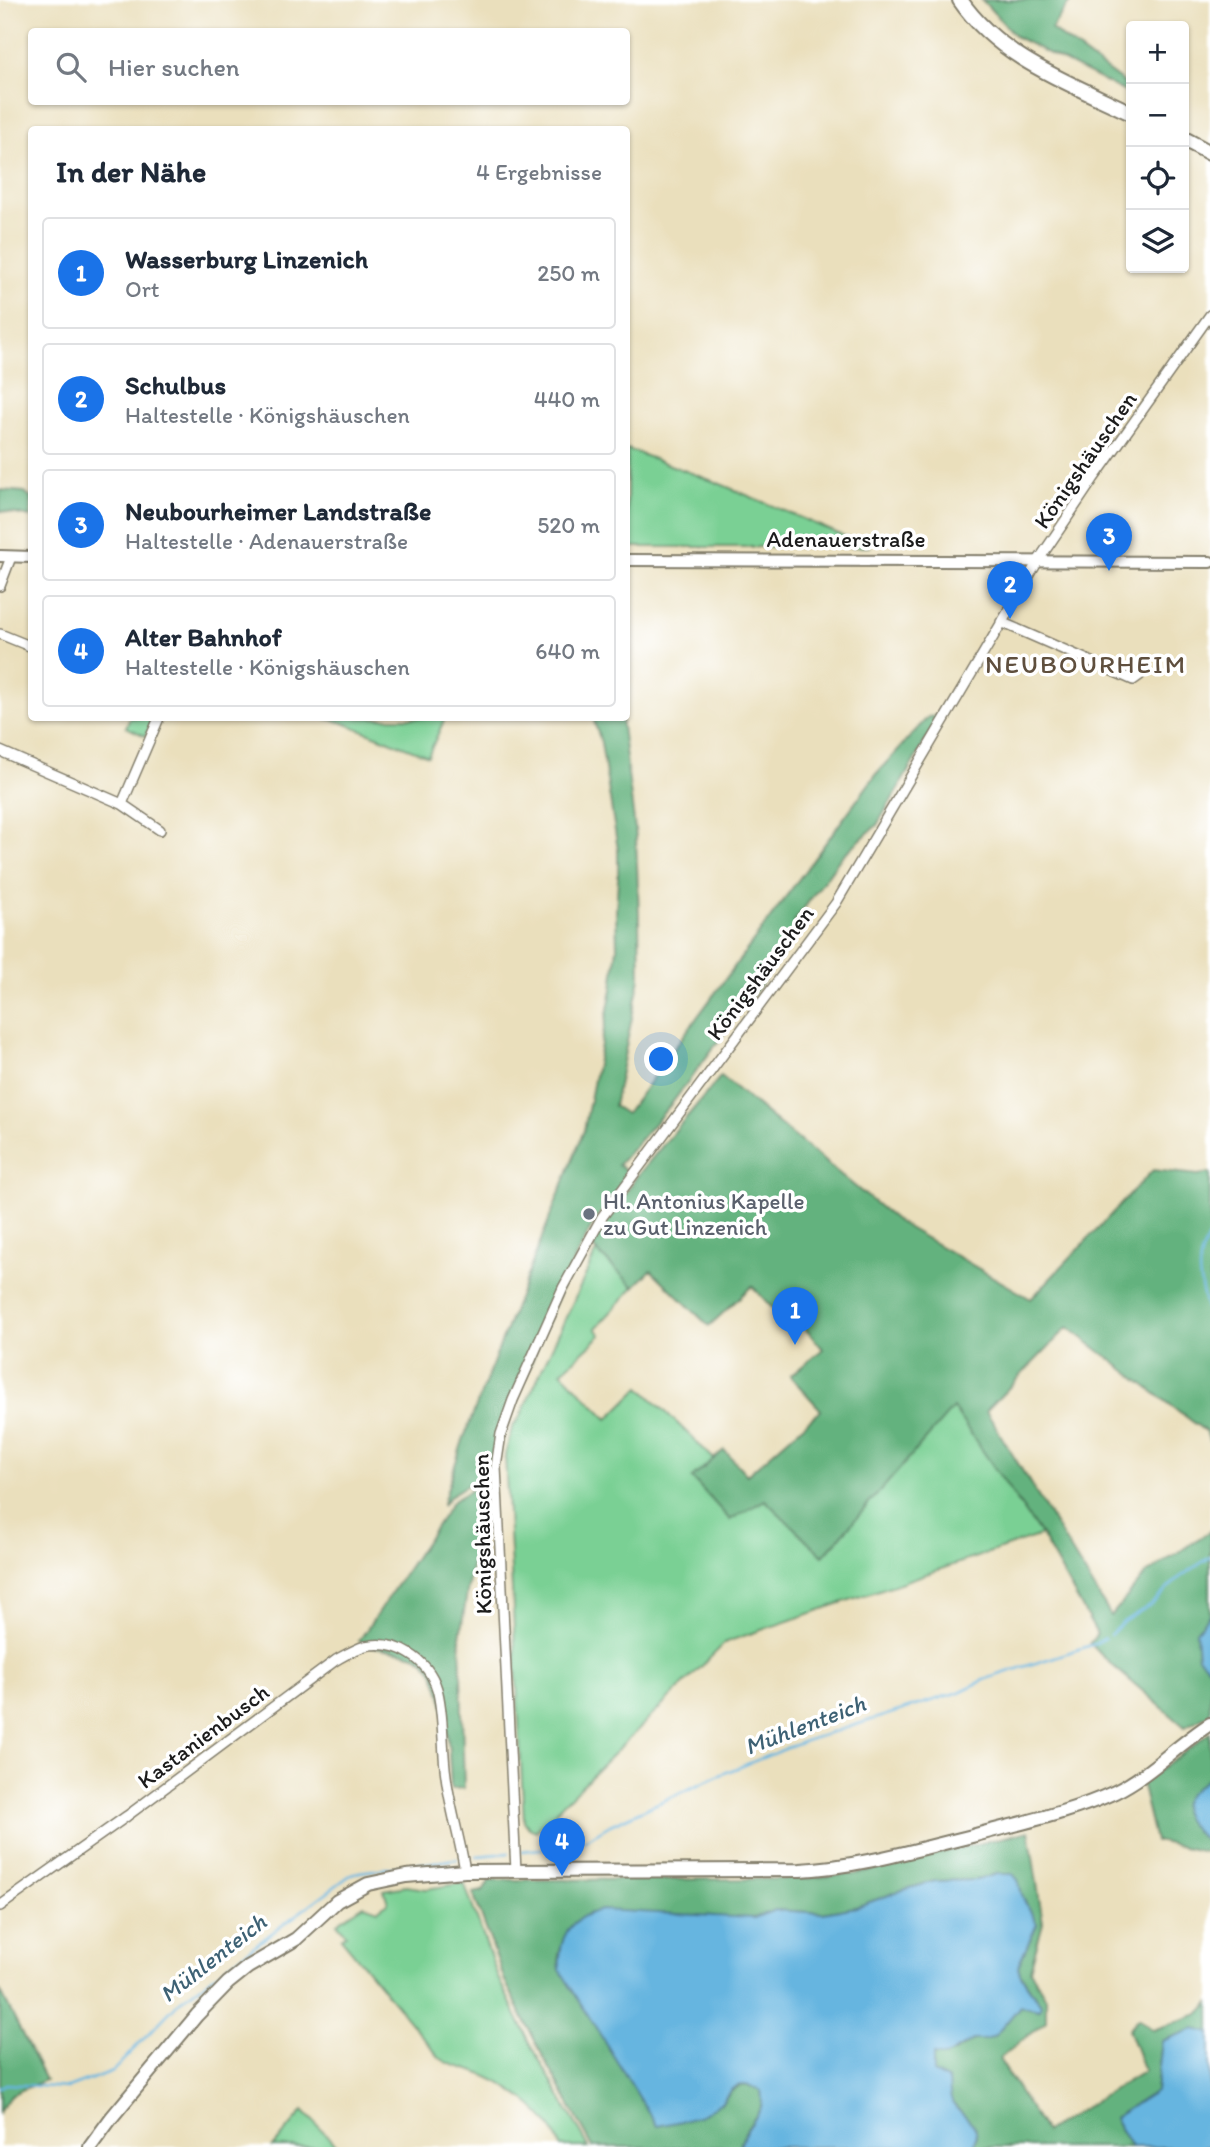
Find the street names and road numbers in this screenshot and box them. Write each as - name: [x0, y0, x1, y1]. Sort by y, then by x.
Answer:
- street label: Königshäuschen: [1027, 386, 1143, 534]
- street label: Adenauerstraße: [766, 525, 926, 553]
- street label: Königshäuschen: [700, 900, 820, 1046]
- street label: Königshäuschen: [467, 1453, 497, 1615]
- street label: Kastanienbusch: [132, 1677, 274, 1794]

